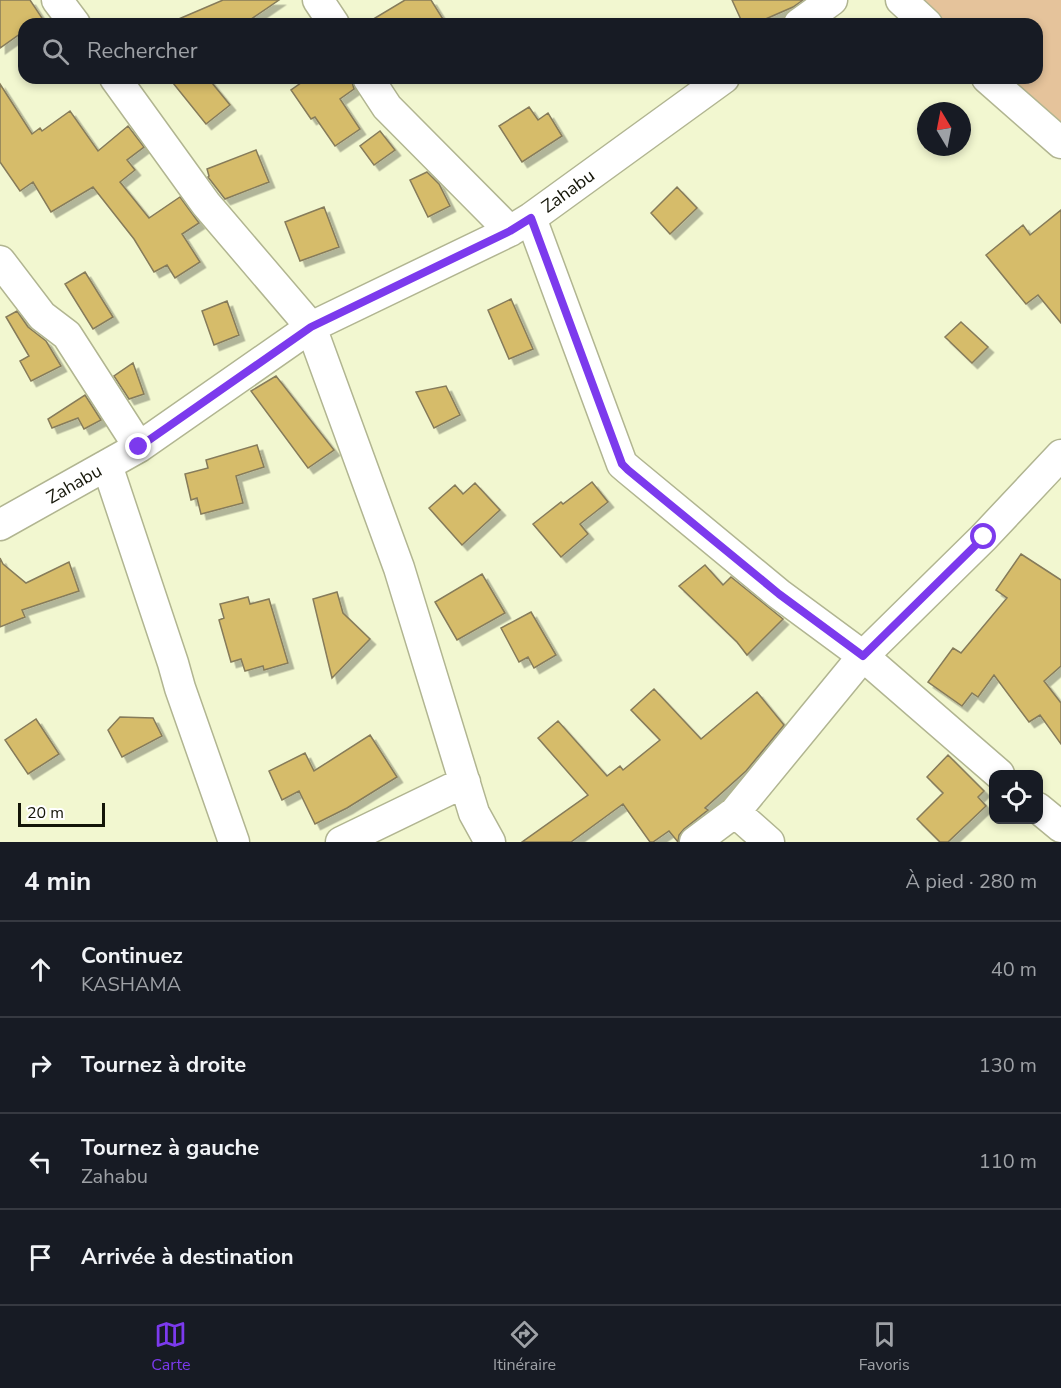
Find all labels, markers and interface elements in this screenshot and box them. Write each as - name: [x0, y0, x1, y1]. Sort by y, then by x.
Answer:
- search box: [18, 18, 1043, 84]
- icon: search: [39, 35, 72, 68]
- text: Rechercher: [87, 36, 198, 66]
- north arrow: [917, 102, 971, 156]
- street label: Zahabu: [537, 164, 599, 218]
- route end: [125, 433, 151, 459]
- street label: Zahabu: [42, 459, 106, 509]
- route start: [970, 523, 996, 549]
- map controls: [989, 770, 1043, 824]
- button: locate: [989, 770, 1043, 824]
- scale bar: [18, 800, 105, 828]
- text: 20 m: [27, 802, 64, 824]
- text: 4 min: [24, 864, 91, 899]
- text: À pied · 280 m: [906, 868, 1037, 895]
- text: Continuez: [81, 941, 183, 971]
- icon: ahead: [24, 953, 57, 986]
- text: 40 m: [991, 956, 1037, 983]
- text: KASHAMA: [81, 971, 181, 998]
- icon: right: [24, 1049, 57, 1082]
- text: Tournez à droite: [81, 1050, 246, 1080]
- text: 130 m: [979, 1052, 1037, 1079]
- text: Tournez à gauche: [81, 1133, 259, 1163]
- icon: left: [24, 1145, 57, 1178]
- text: 110 m: [979, 1148, 1037, 1175]
- text: Zahabu: [81, 1163, 148, 1190]
- icon: arrive: [24, 1241, 57, 1274]
- text: Arrivée à destination: [81, 1242, 294, 1272]
- tab: Carte: [151, 1318, 190, 1376]
- tab: Itinéraire: [493, 1318, 556, 1376]
- tab: Favoris: [859, 1318, 910, 1376]

